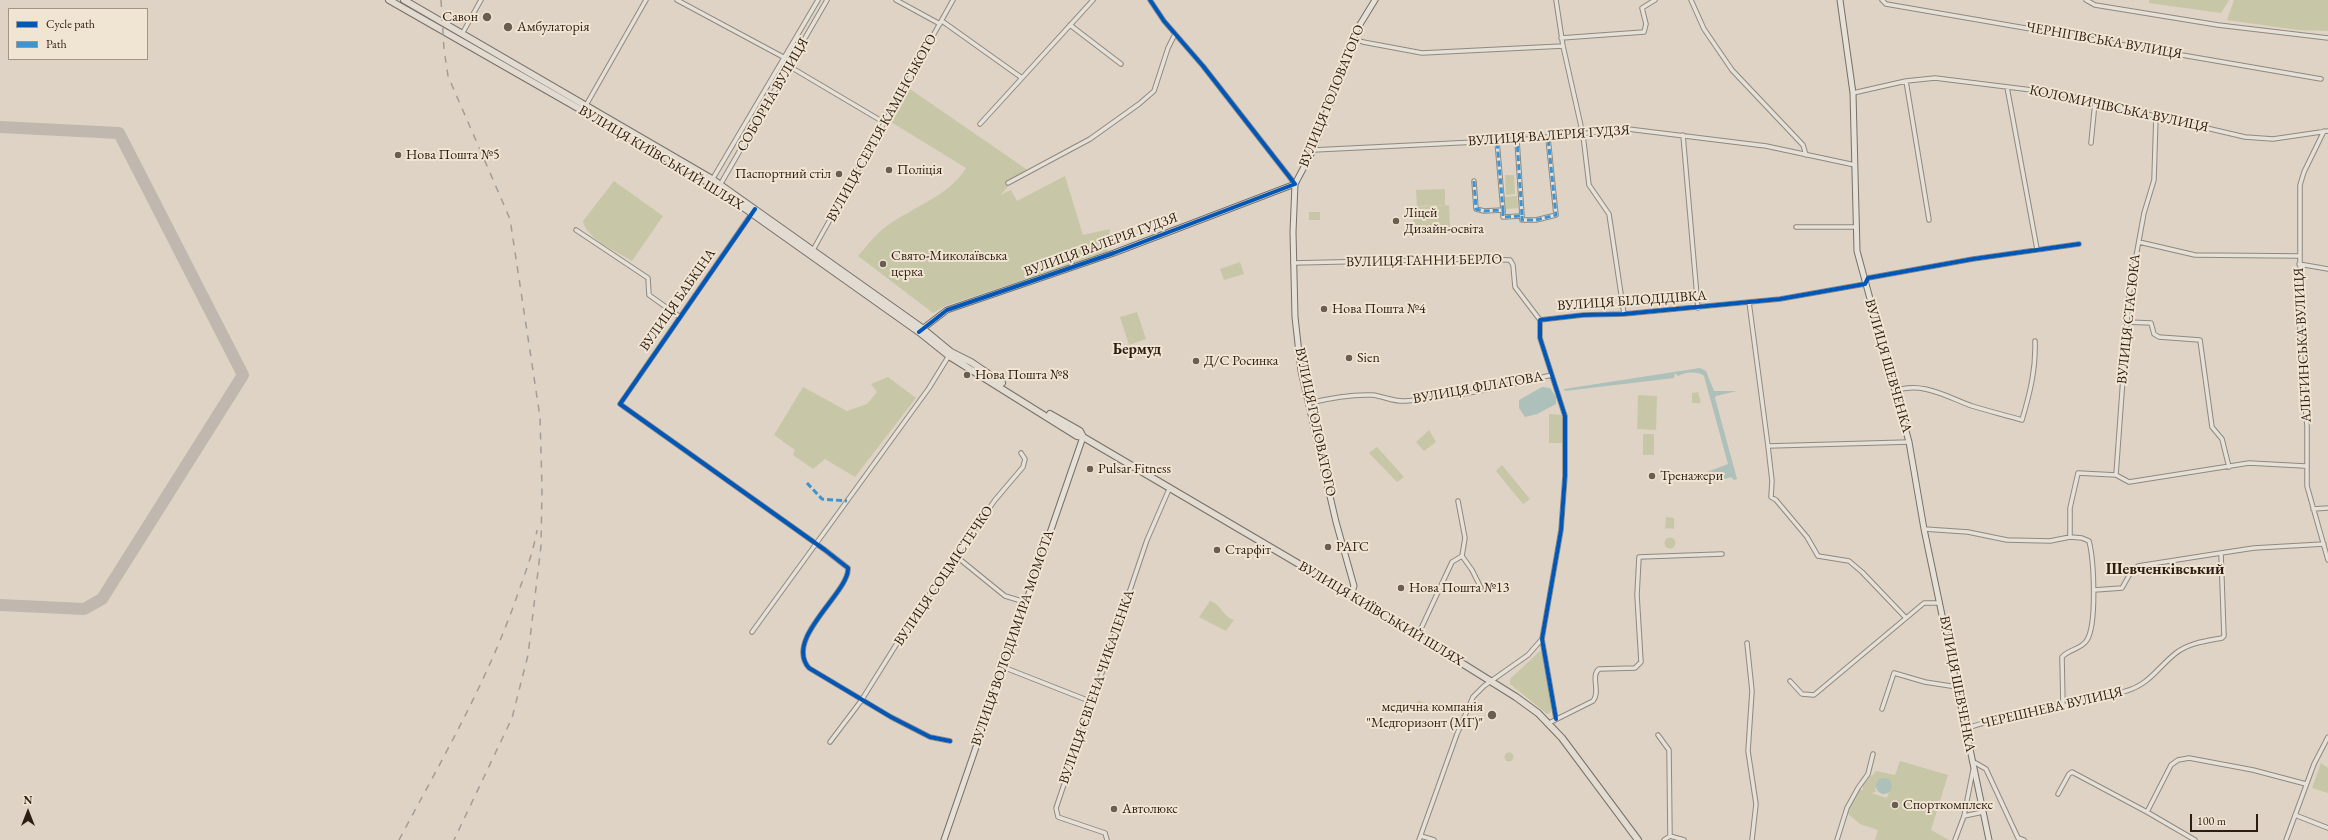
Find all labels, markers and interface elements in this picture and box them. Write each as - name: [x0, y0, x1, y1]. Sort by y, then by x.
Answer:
- legend: [8, 8, 148, 60]
- place label: Савон: [442, 9, 478, 25]
- marker: Савон: [481, 11, 493, 23]
- text: Cycle path: [46, 16, 95, 32]
- place label: Амбулаторія: [517, 19, 589, 35]
- street label: ЧЕРНІГІВСЬКА ВУЛИЦЯ: [2025, 19, 2183, 63]
- marker: Амбулаторія: [502, 21, 514, 33]
- street label: ВУЛИЦЯ ГОЛОВАТОГО: [1296, 22, 1368, 170]
- street label: ВУЛИЦЯ СЕРГІЯ КАМІНСЬКОГО: [823, 31, 941, 225]
- street label: СОБОРНА ВУЛИЦЯ: [734, 35, 812, 155]
- text: Path: [46, 36, 67, 52]
- street label: КОЛОМИЧІВСЬКА ВУЛИЦЯ: [2028, 82, 2210, 136]
- street label: ВУЛИЦЯ КИЇВСЬКИЙ ШЛЯХ: [575, 102, 747, 214]
- street label: ВУЛИЦЯ ВАЛЕРІЯ ГУДЗЯ: [1467, 122, 1631, 150]
- place label: Нова Пошта №5: [406, 147, 500, 163]
- marker: Нова Пошта №5: [393, 150, 403, 160]
- place label: Поліція: [897, 162, 942, 178]
- marker: Поліція: [884, 165, 894, 175]
- place label: Паспортний стіл: [735, 166, 831, 182]
- marker: Паспортний стіл: [834, 169, 844, 179]
- place label: Ліцей Дизайн-освіта: [1404, 205, 1484, 238]
- street label: ВУЛИЦЯ ВАЛЕРІЯ ГУДЗЯ: [1022, 209, 1180, 281]
- marker: Ліцей Дизайн-освіта: [1391, 216, 1401, 226]
- street label: ВУЛИЦЯ БАБКІНА: [636, 246, 720, 354]
- place label: Свято-Миколаївська церка: [891, 248, 1007, 280]
- street label: ВУЛИЦЯ ГАННИ БЕРЛО: [1346, 251, 1502, 271]
- street label: ВУЛИЦЯ СТАСЮКА: [2114, 253, 2144, 385]
- marker: Свято-Миколаївська церка: [878, 259, 888, 269]
- street label: АЛЬТИНСЬКА ВУЛИЦЯ: [2291, 267, 2315, 423]
- street label: ВУЛИЦЯ БІЛОДІДІВКА: [1557, 287, 1707, 315]
- street label: ВУЛИЦЯ ШЕВЧЕНКА: [1861, 297, 1915, 435]
- place label: Нова Пошта №4: [1332, 301, 1426, 317]
- marker: Нова Пошта №4: [1319, 304, 1329, 314]
- district label: Бермуд: [1113, 341, 1161, 359]
- street label: ВУЛИЦЯ ГОЛОВАТОГО: [1291, 346, 1339, 498]
- place label: Sien: [1357, 350, 1380, 366]
- place label: Д/С Росинка: [1204, 353, 1278, 369]
- marker: Sien: [1344, 353, 1354, 363]
- marker: Д/С Росинка: [1191, 356, 1201, 366]
- place label: Нова Пошта №8: [975, 367, 1069, 383]
- street label: ВУЛИЦЯ ФІЛАТОВА: [1412, 368, 1544, 408]
- marker: Нова Пошта №8: [962, 370, 972, 380]
- place label: Pulsar Fitness: [1098, 461, 1171, 477]
- marker: Pulsar Fitness: [1085, 464, 1095, 474]
- place label: Тренажери: [1660, 468, 1723, 484]
- marker: Тренажери: [1647, 471, 1657, 481]
- street label: ВУЛИЦЯ СОЦМІСТЕЧКО: [891, 503, 997, 649]
- street label: ВУЛИЦЯ ВОЛОДИМИРА МОМОТА: [968, 528, 1058, 748]
- place label: РАГС: [1336, 539, 1369, 555]
- place label: Старфіт: [1225, 542, 1271, 558]
- marker: РАГС: [1323, 542, 1333, 552]
- marker: Старфіт: [1212, 545, 1222, 555]
- street label: ВУЛИЦЯ КИЇВСЬКИЙ ШЛЯХ: [1295, 558, 1467, 670]
- district label: Шевченківський: [2106, 560, 2224, 580]
- place label: Нова Пошта №13: [1409, 580, 1510, 596]
- marker: Нова Пошта №13: [1396, 583, 1406, 593]
- street label: ВУЛИЦЯ ЄВГЕНА ЧИКАЛЕНКА: [1056, 588, 1138, 786]
- street label: ВУЛИЦЯ ШЕВЧЕНКА: [1936, 614, 1978, 754]
- street label: ЧЕРЕШНЕВА ВУЛИЦЯ: [1980, 684, 2124, 732]
- place label: медична компанія "Медгоризонт (МГ)": [1366, 699, 1483, 732]
- marker: медична компанія "Медгоризонт (МГ)": [1486, 709, 1498, 721]
- north arrow: [8, 792, 48, 832]
- text: N: [24, 793, 32, 807]
- place label: Спорткомплекс: [1903, 797, 1993, 813]
- marker: Спорткомплекс: [1890, 800, 1900, 810]
- place label: Автолюкс: [1122, 801, 1178, 817]
- marker: Автолюкс: [1109, 804, 1119, 814]
- scale bar: [2192, 806, 2260, 832]
- text: 100 m: [2197, 813, 2226, 829]

